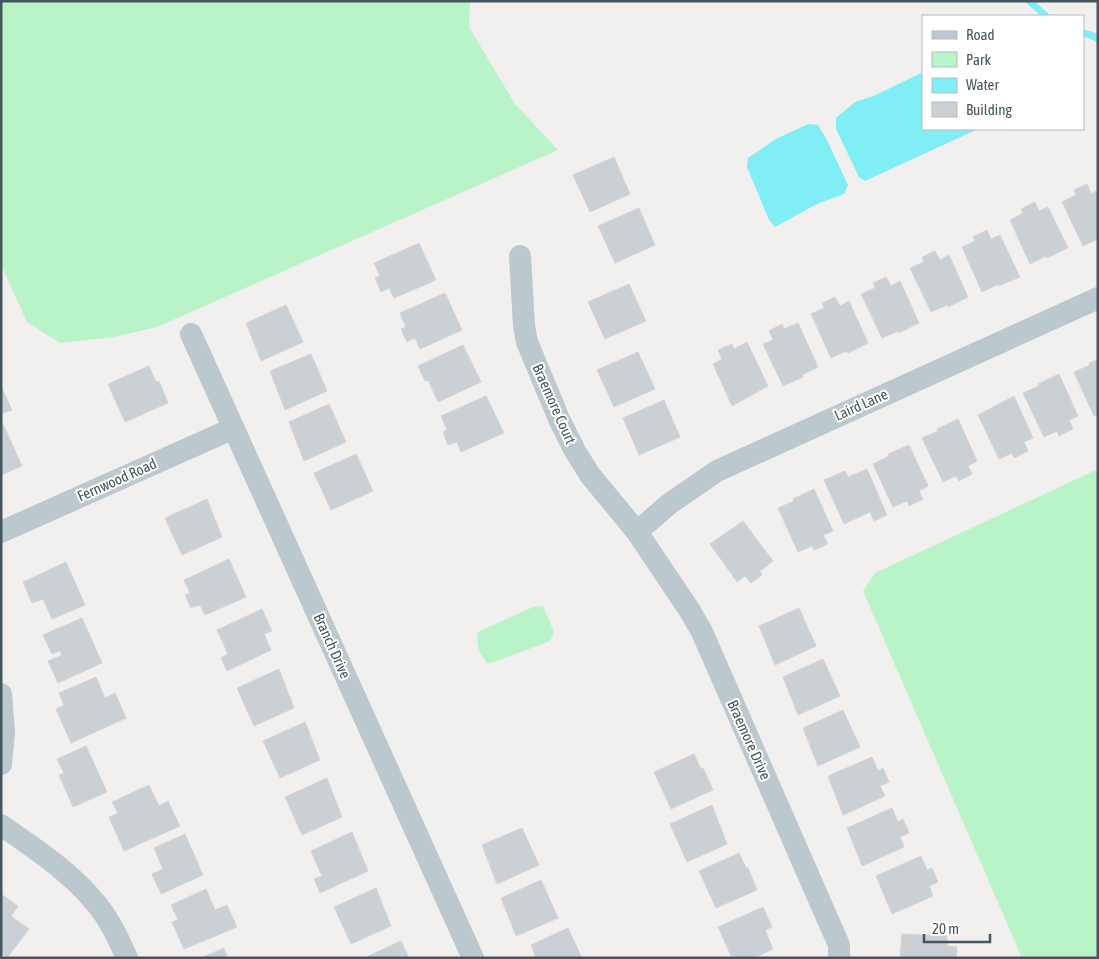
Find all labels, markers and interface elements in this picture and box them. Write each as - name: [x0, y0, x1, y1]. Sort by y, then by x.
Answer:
- legend: [922, 15, 1084, 130]
- text: Road: [966, 26, 995, 43]
- text: Park: [966, 51, 991, 68]
- text: Water: [966, 76, 999, 93]
- text: Building: [966, 101, 1012, 118]
- street label: Braemore Court: [529, 361, 580, 446]
- street label: Laird Lane: [831, 385, 890, 424]
- street label: Fernwood Road: [75, 454, 159, 505]
- street label: Branch Drive: [311, 611, 354, 681]
- street label: Braemore Drive: [724, 697, 775, 782]
- scale bar: [924, 912, 990, 944]
- text: 20 m: [932, 920, 959, 937]

